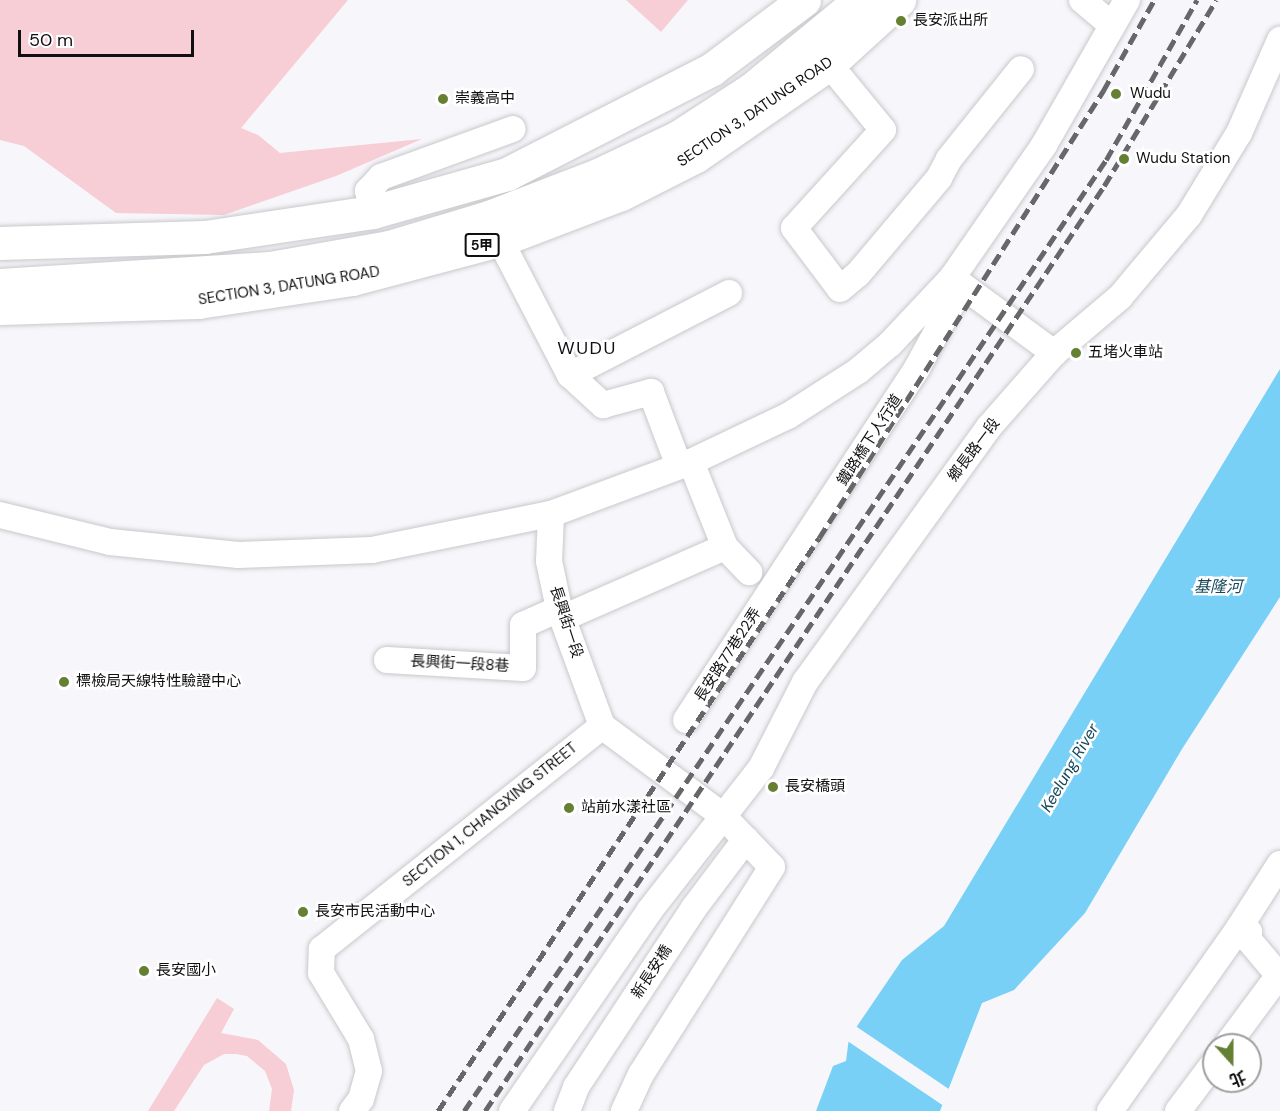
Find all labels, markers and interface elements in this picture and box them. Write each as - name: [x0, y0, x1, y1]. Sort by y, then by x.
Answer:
- place label: 長安派出所: [913, 12, 988, 30]
- marker: 長安派出所: [894, 14, 908, 28]
- scale bar: [21, 18, 196, 56]
- text: 50 m: [29, 28, 73, 52]
- street label: SECTION 3, DATUNG ROAD: [674, 53, 836, 171]
- marker: Wudu: [1107, 85, 1125, 103]
- place label: Wudu: [1130, 85, 1171, 103]
- place label: 崇義高中: [455, 90, 515, 108]
- marker: 崇義高中: [436, 92, 450, 106]
- place label: Wudu Station: [1136, 150, 1230, 168]
- marker: Wudu Station: [1117, 152, 1131, 166]
- road number: 5甲: [464, 234, 500, 256]
- street label: SECTION 3, DATUNG ROAD: [197, 263, 381, 309]
- district label: WUDU: [557, 337, 617, 359]
- place label: 五堵火車站: [1088, 344, 1163, 362]
- marker: 五堵火車站: [1069, 346, 1083, 360]
- street label: 鐵路橋下人行道: [834, 391, 906, 489]
- street label: 鄉長路一段: [944, 415, 1004, 485]
- water label: 基隆河: [1194, 577, 1242, 597]
- street label: 長興街一段: [546, 584, 586, 660]
- street label: 長安路77巷22弄: [691, 605, 765, 705]
- street label: 長興街一段8巷: [410, 652, 510, 676]
- place label: 標檢局天線特性驗證中心: [76, 673, 241, 691]
- marker: 標檢局天線特性驗證中心: [57, 675, 71, 689]
- water label: Keelung River: [1037, 720, 1103, 816]
- street label: SECTION 1, CHANGXING STREET: [399, 739, 581, 891]
- place label: 長安橋頭: [785, 778, 845, 796]
- marker: 長安橋頭: [766, 780, 780, 794]
- place label: 站前水漾社區: [581, 799, 671, 817]
- marker: 站前水漾社區: [562, 801, 576, 815]
- place label: 長安市民活動中心: [315, 903, 435, 921]
- marker: 長安市民活動中心: [296, 905, 310, 919]
- street label: 新長安橋: [628, 942, 676, 1002]
- place label: 長安國小: [156, 962, 216, 980]
- marker: 長安國小: [137, 964, 151, 978]
- north arrow: [1202, 1033, 1262, 1093]
- text: 北: [1227, 1066, 1249, 1091]

